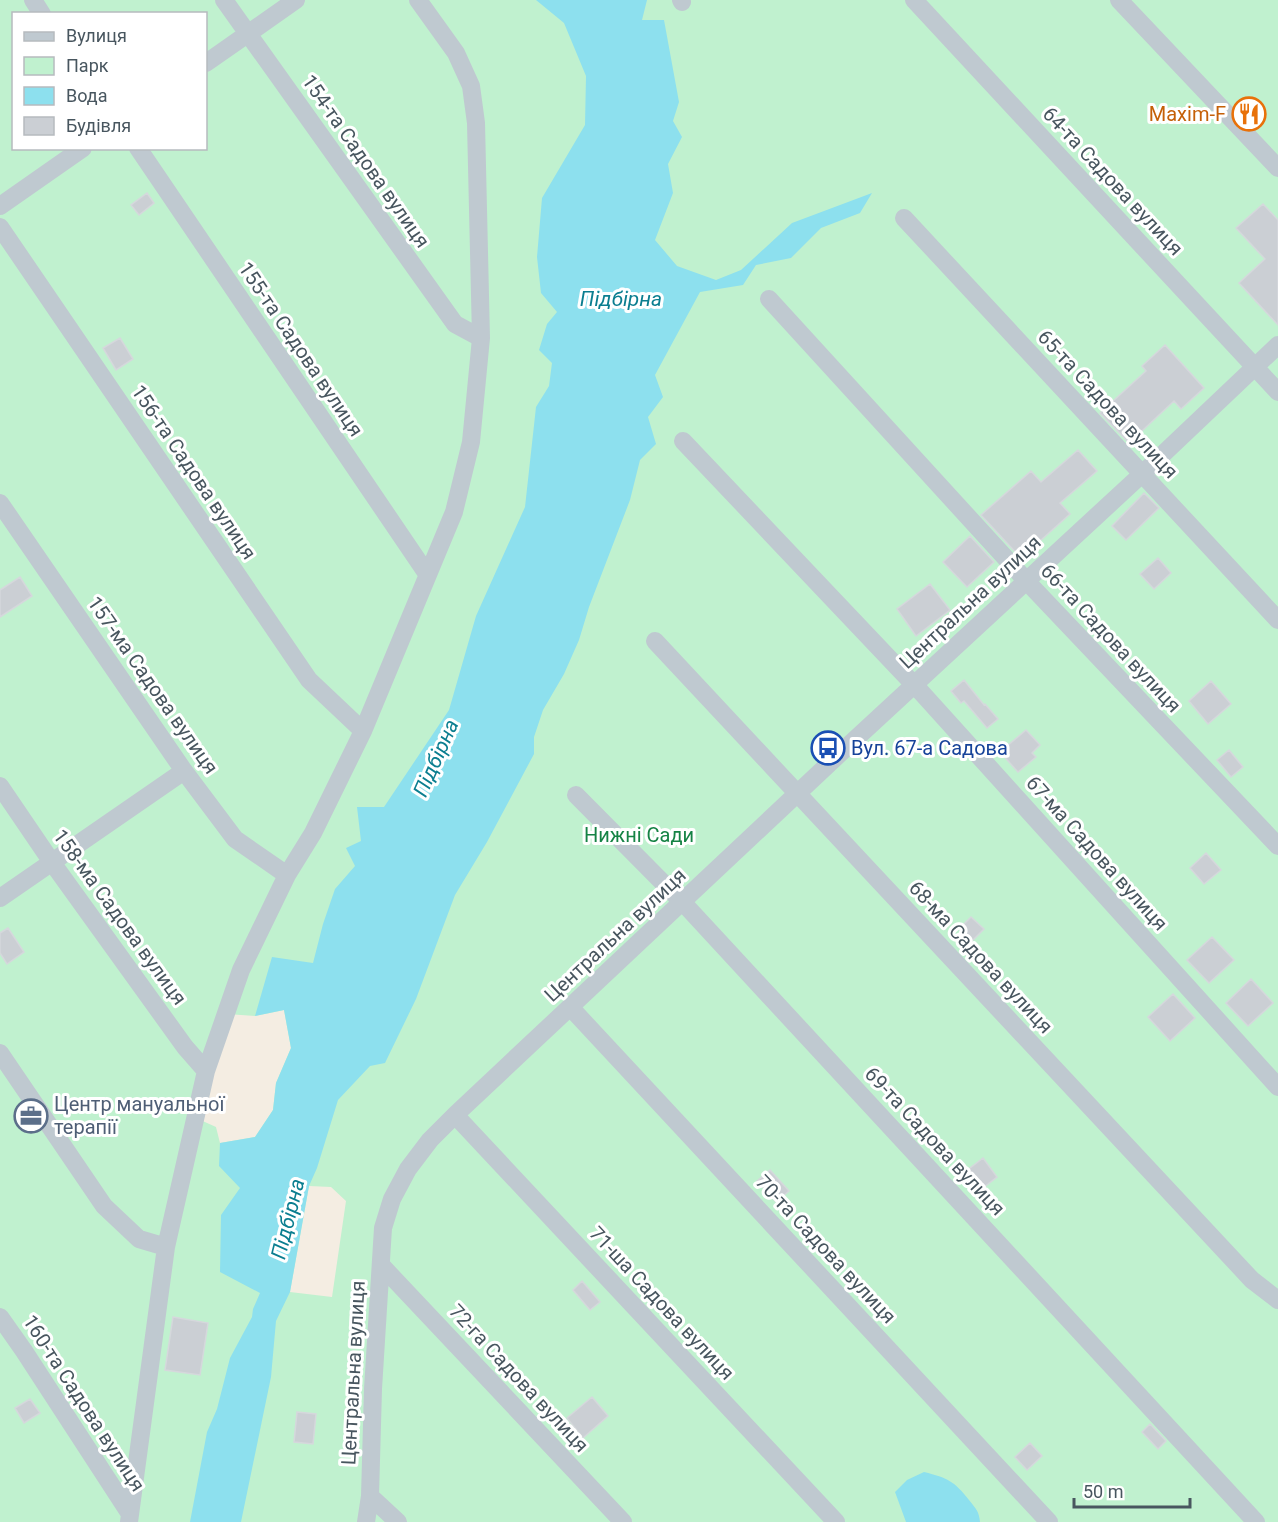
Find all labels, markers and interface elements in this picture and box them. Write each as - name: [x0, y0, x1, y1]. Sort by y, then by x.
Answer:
- legend: [12, 12, 207, 150]
- text: Вулиця: [66, 25, 127, 46]
- text: Парк: [66, 55, 109, 76]
- street label: 154-та Садова вулиця: [297, 70, 435, 252]
- text: Вода: [66, 85, 108, 106]
- restaurant icon: Maxim-F: [1231, 96, 1267, 132]
- street label: 64-та Садова вулиця: [1038, 102, 1188, 260]
- place label: Maxim-F: [1149, 102, 1226, 126]
- text: Будівля: [66, 115, 131, 136]
- street label: 155-та Садова вулиця: [234, 257, 368, 441]
- water label: Підбірна: [580, 287, 662, 311]
- street label: 65-та Садова вулиця: [1033, 325, 1183, 483]
- street label: 156-та Садова вулиця: [127, 380, 261, 564]
- street label: Центральна вулиця: [894, 530, 1046, 674]
- street label: 66-та Садова вулиця: [1036, 559, 1186, 717]
- street label: 157-ма Садова вулиця: [83, 592, 223, 778]
- water label: Підбірна: [408, 716, 464, 800]
- bus stop icon: Вул. 67-а Садова: [810, 730, 846, 766]
- place label: Вул. 67-а Садова: [851, 736, 1008, 760]
- street label: 67-ма Садова вулиця: [1021, 771, 1173, 935]
- park label: Нижні Сади: [584, 823, 694, 847]
- street label: 158-ма Садова вулиця: [48, 825, 192, 1009]
- street label: Центральна вулиця: [539, 863, 691, 1007]
- street label: 68-ма Садова вулиця: [904, 876, 1058, 1038]
- street label: 69-та Садова вулиця: [860, 1062, 1010, 1220]
- place label: Центр мануальної терапії: [54, 1092, 225, 1139]
- office icon: Центр мануальної терапії: [13, 1098, 49, 1134]
- street label: 70-та Садова вулиця: [751, 1170, 901, 1328]
- water label: Підбірна: [266, 1176, 310, 1262]
- street label: 71-ша Садова вулиця: [585, 1221, 739, 1385]
- street label: Центральна вулиця: [336, 1280, 370, 1466]
- street label: 72-га Садова вулиця: [444, 1299, 594, 1457]
- street label: 160-та Садова вулиця: [18, 1310, 150, 1496]
- scale bar: [1074, 1471, 1190, 1509]
- text: 50 m: [1083, 1481, 1123, 1502]

